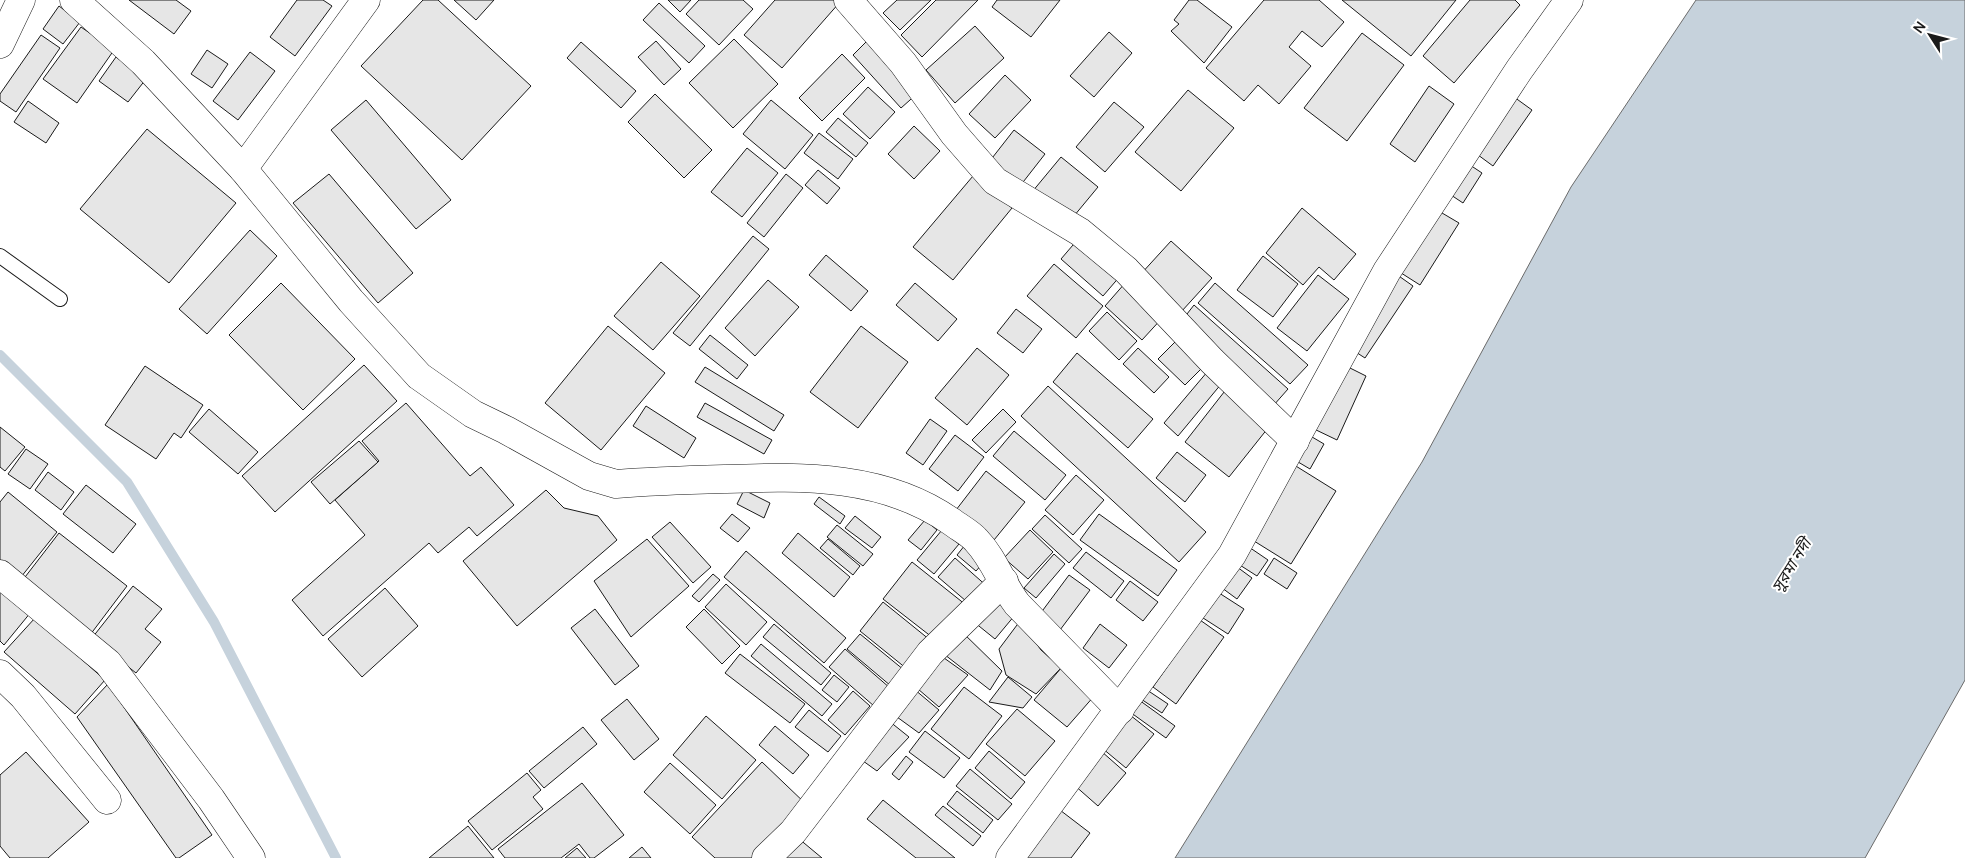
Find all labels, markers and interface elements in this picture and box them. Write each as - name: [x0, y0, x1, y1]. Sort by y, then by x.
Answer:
- north arrow: [1905, 10, 1955, 60]
- text: N: [1908, 17, 1930, 37]
- water label: সুরমা নদী: [1766, 532, 1818, 596]

